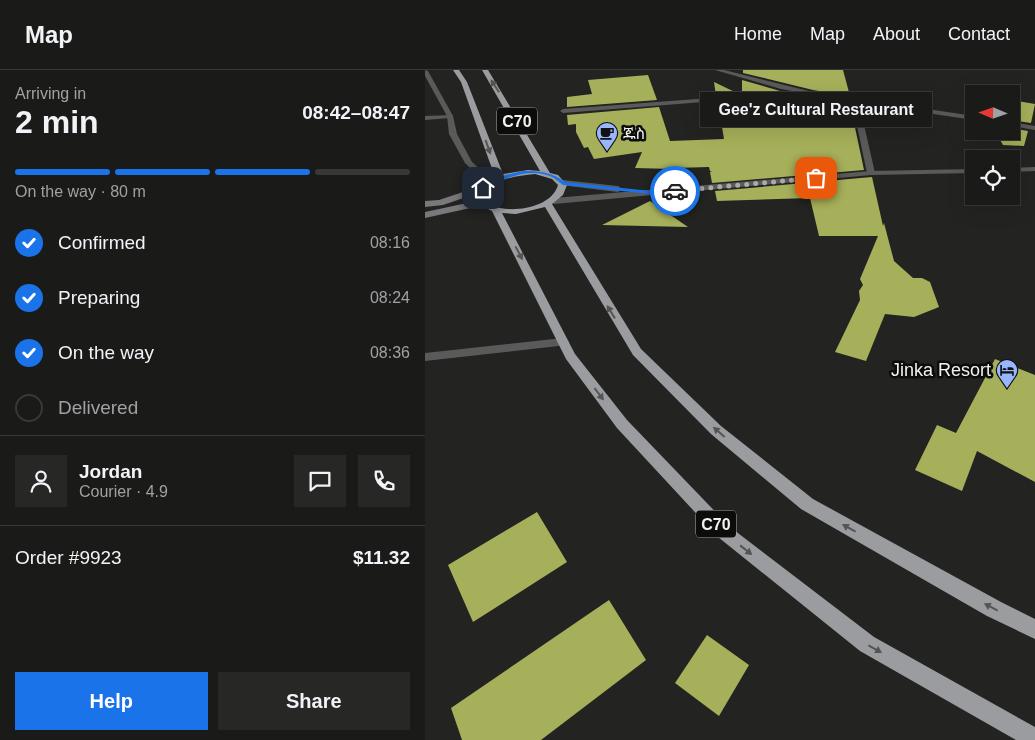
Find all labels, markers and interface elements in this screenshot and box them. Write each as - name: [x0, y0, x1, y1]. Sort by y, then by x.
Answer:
- text: Map: [25, 21, 73, 48]
- text: Home: [734, 24, 782, 44]
- text: Map: [810, 24, 845, 44]
- text: About: [873, 24, 920, 44]
- text: Contact: [948, 24, 1010, 44]
- one-way arrow: [490, 80, 500, 93]
- text: Arriving in: [15, 85, 86, 102]
- north arrow: [965, 85, 1020, 140]
- map controls: [965, 85, 1020, 205]
- callout: Gee'z Cultural Restaurant: [700, 93, 932, 128]
- text: Gee'z Cultural Restaurant: [719, 101, 913, 118]
- text: 08:42–08:47: [302, 102, 410, 123]
- text: 2 min: [15, 104, 99, 140]
- road number: C70: [497, 107, 537, 134]
- cafe icon: ጁስ: [595, 121, 619, 152]
- place label: ጁስ: [623, 125, 645, 142]
- one-way arrow: [484, 140, 492, 155]
- button: locate: [965, 150, 1020, 205]
- pin: [795, 157, 837, 199]
- icon: bag: [802, 164, 830, 192]
- courier: [650, 166, 700, 216]
- pin: [462, 167, 504, 209]
- icon: home: [469, 174, 497, 202]
- icon: car: [661, 177, 689, 205]
- text: On the way · 80 m: [15, 183, 146, 200]
- icon: check: [15, 229, 43, 257]
- text: Confirmed: [58, 232, 146, 253]
- text: 08:16: [370, 234, 410, 251]
- one-way arrow: [515, 246, 523, 260]
- icon: check: [15, 284, 43, 312]
- text: Preparing: [58, 287, 140, 308]
- text: 08:24: [370, 289, 410, 306]
- one-way arrow: [607, 305, 616, 318]
- icon: check: [15, 339, 43, 367]
- text: On the way: [58, 342, 154, 363]
- text: 08:36: [370, 344, 410, 361]
- hotel icon: Jinka Resort: [995, 358, 1019, 389]
- place label: Jinka Resort: [891, 360, 991, 380]
- one-way arrow: [594, 387, 604, 401]
- text: Delivered: [58, 397, 138, 418]
- one-way arrow: [713, 427, 726, 438]
- button: person: [15, 455, 67, 507]
- button: chat: [294, 455, 346, 507]
- button: phone: [358, 455, 410, 507]
- text: Jordan: [79, 461, 142, 482]
- text: Courier · 4.9: [79, 483, 168, 500]
- road number: C70: [696, 510, 736, 538]
- one-way arrow: [842, 524, 857, 532]
- one-way arrow: [739, 545, 753, 555]
- text: Order #9923: [15, 547, 122, 568]
- text: $11.32: [353, 547, 410, 568]
- one-way arrow: [985, 603, 998, 612]
- one-way arrow: [868, 644, 882, 653]
- button: Help: [15, 672, 208, 730]
- button: Share: [218, 672, 410, 730]

